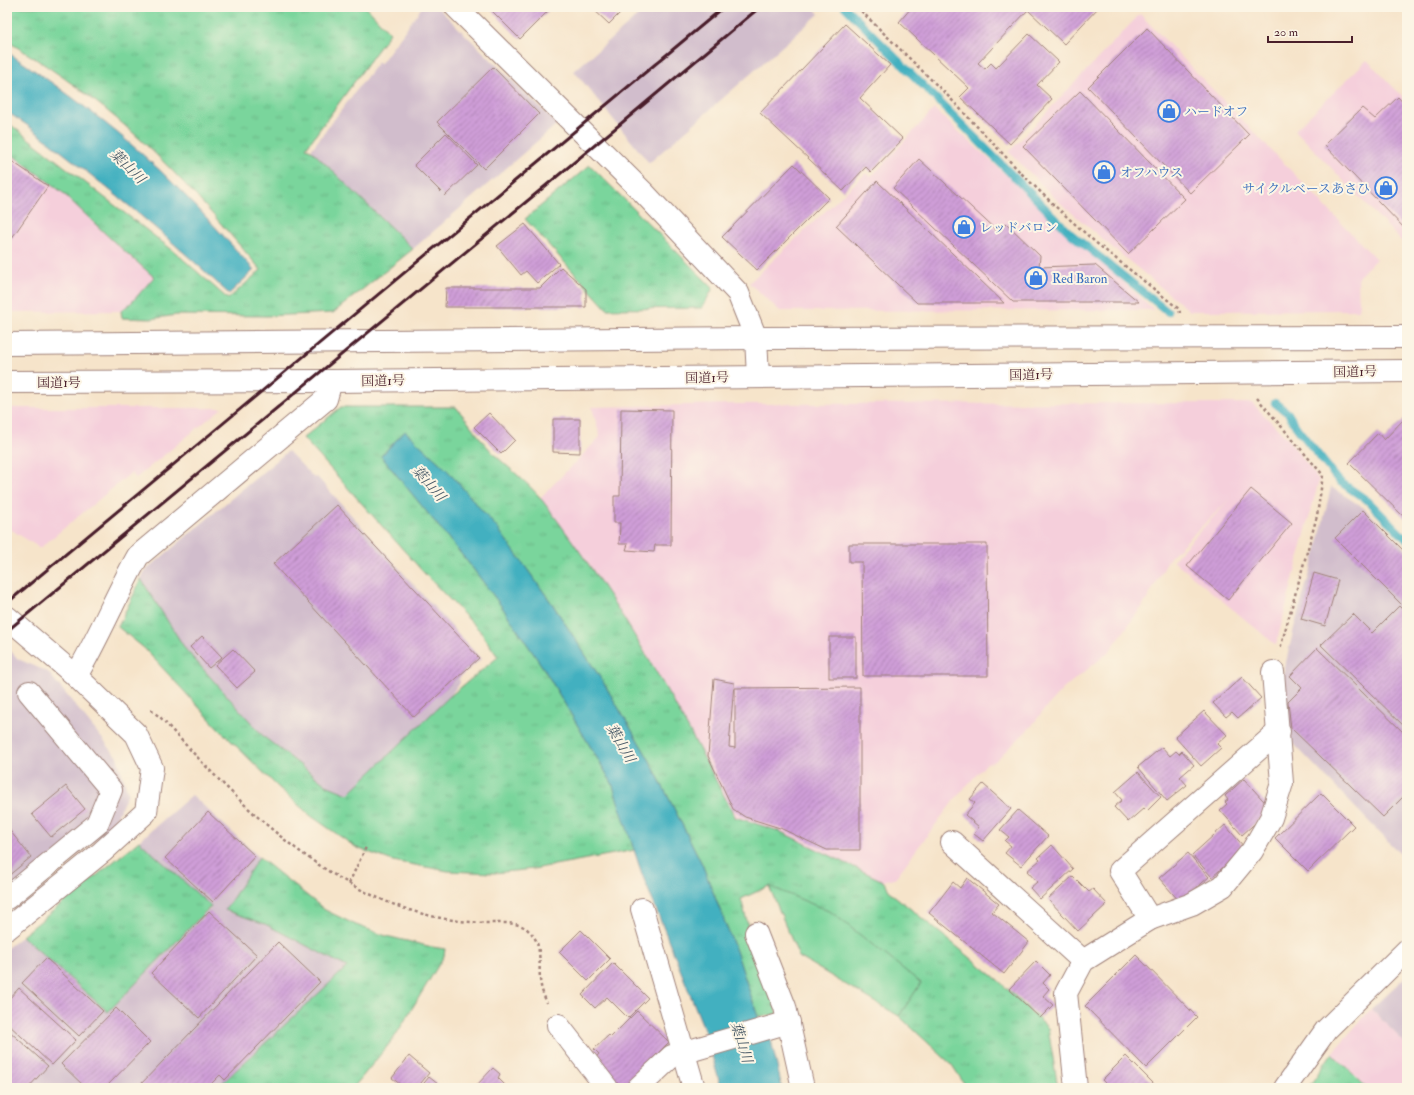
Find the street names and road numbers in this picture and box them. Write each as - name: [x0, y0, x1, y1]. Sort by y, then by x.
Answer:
- street label: 国道1号: [1333, 364, 1377, 380]
- street label: 国道1号: [1009, 367, 1053, 383]
- street label: 国道1号: [685, 370, 729, 386]
- street label: 国道1号: [361, 373, 405, 389]
- street label: 国道1号: [37, 375, 81, 391]

